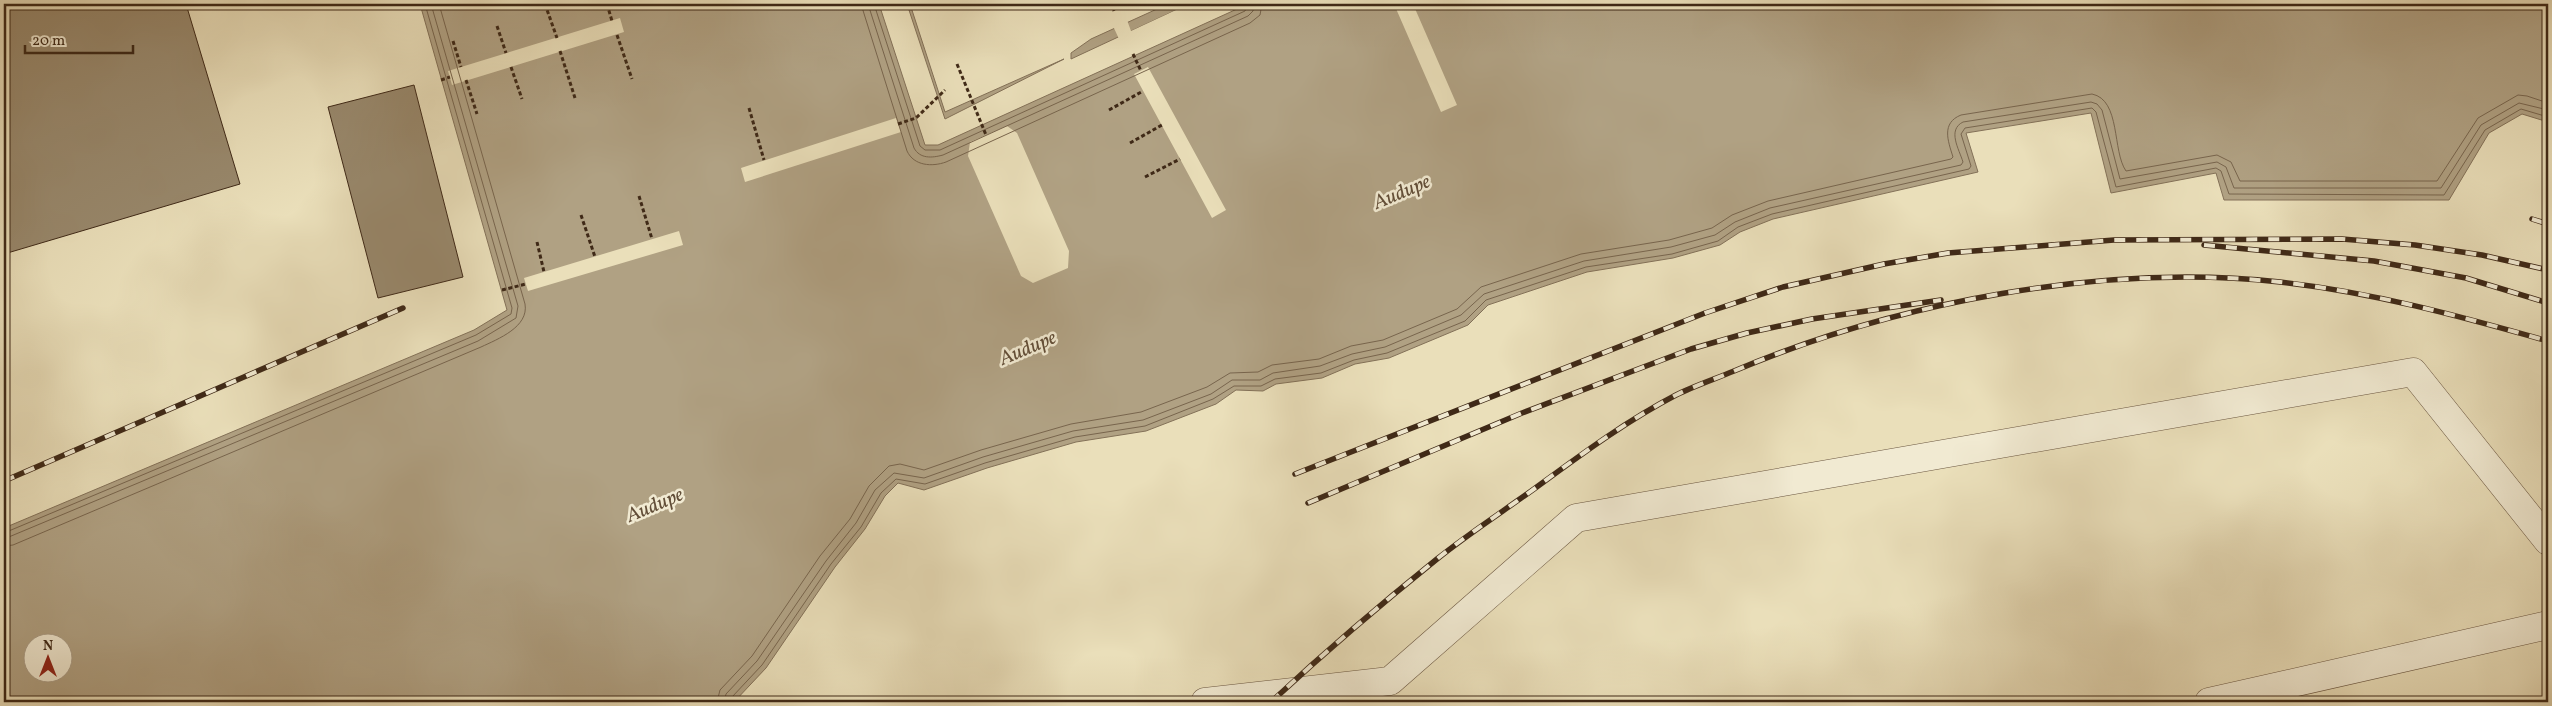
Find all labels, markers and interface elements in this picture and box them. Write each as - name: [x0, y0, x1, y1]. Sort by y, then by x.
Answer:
- scale bar: [25, 22, 132, 54]
- text: 20 m: [32, 31, 65, 52]
- water label: Audupe: [1368, 168, 1436, 218]
- water label: Audupe: [994, 324, 1062, 374]
- water label: Audupe: [621, 481, 689, 531]
- north arrow: [22, 634, 72, 684]
- text: N: [43, 637, 53, 656]

